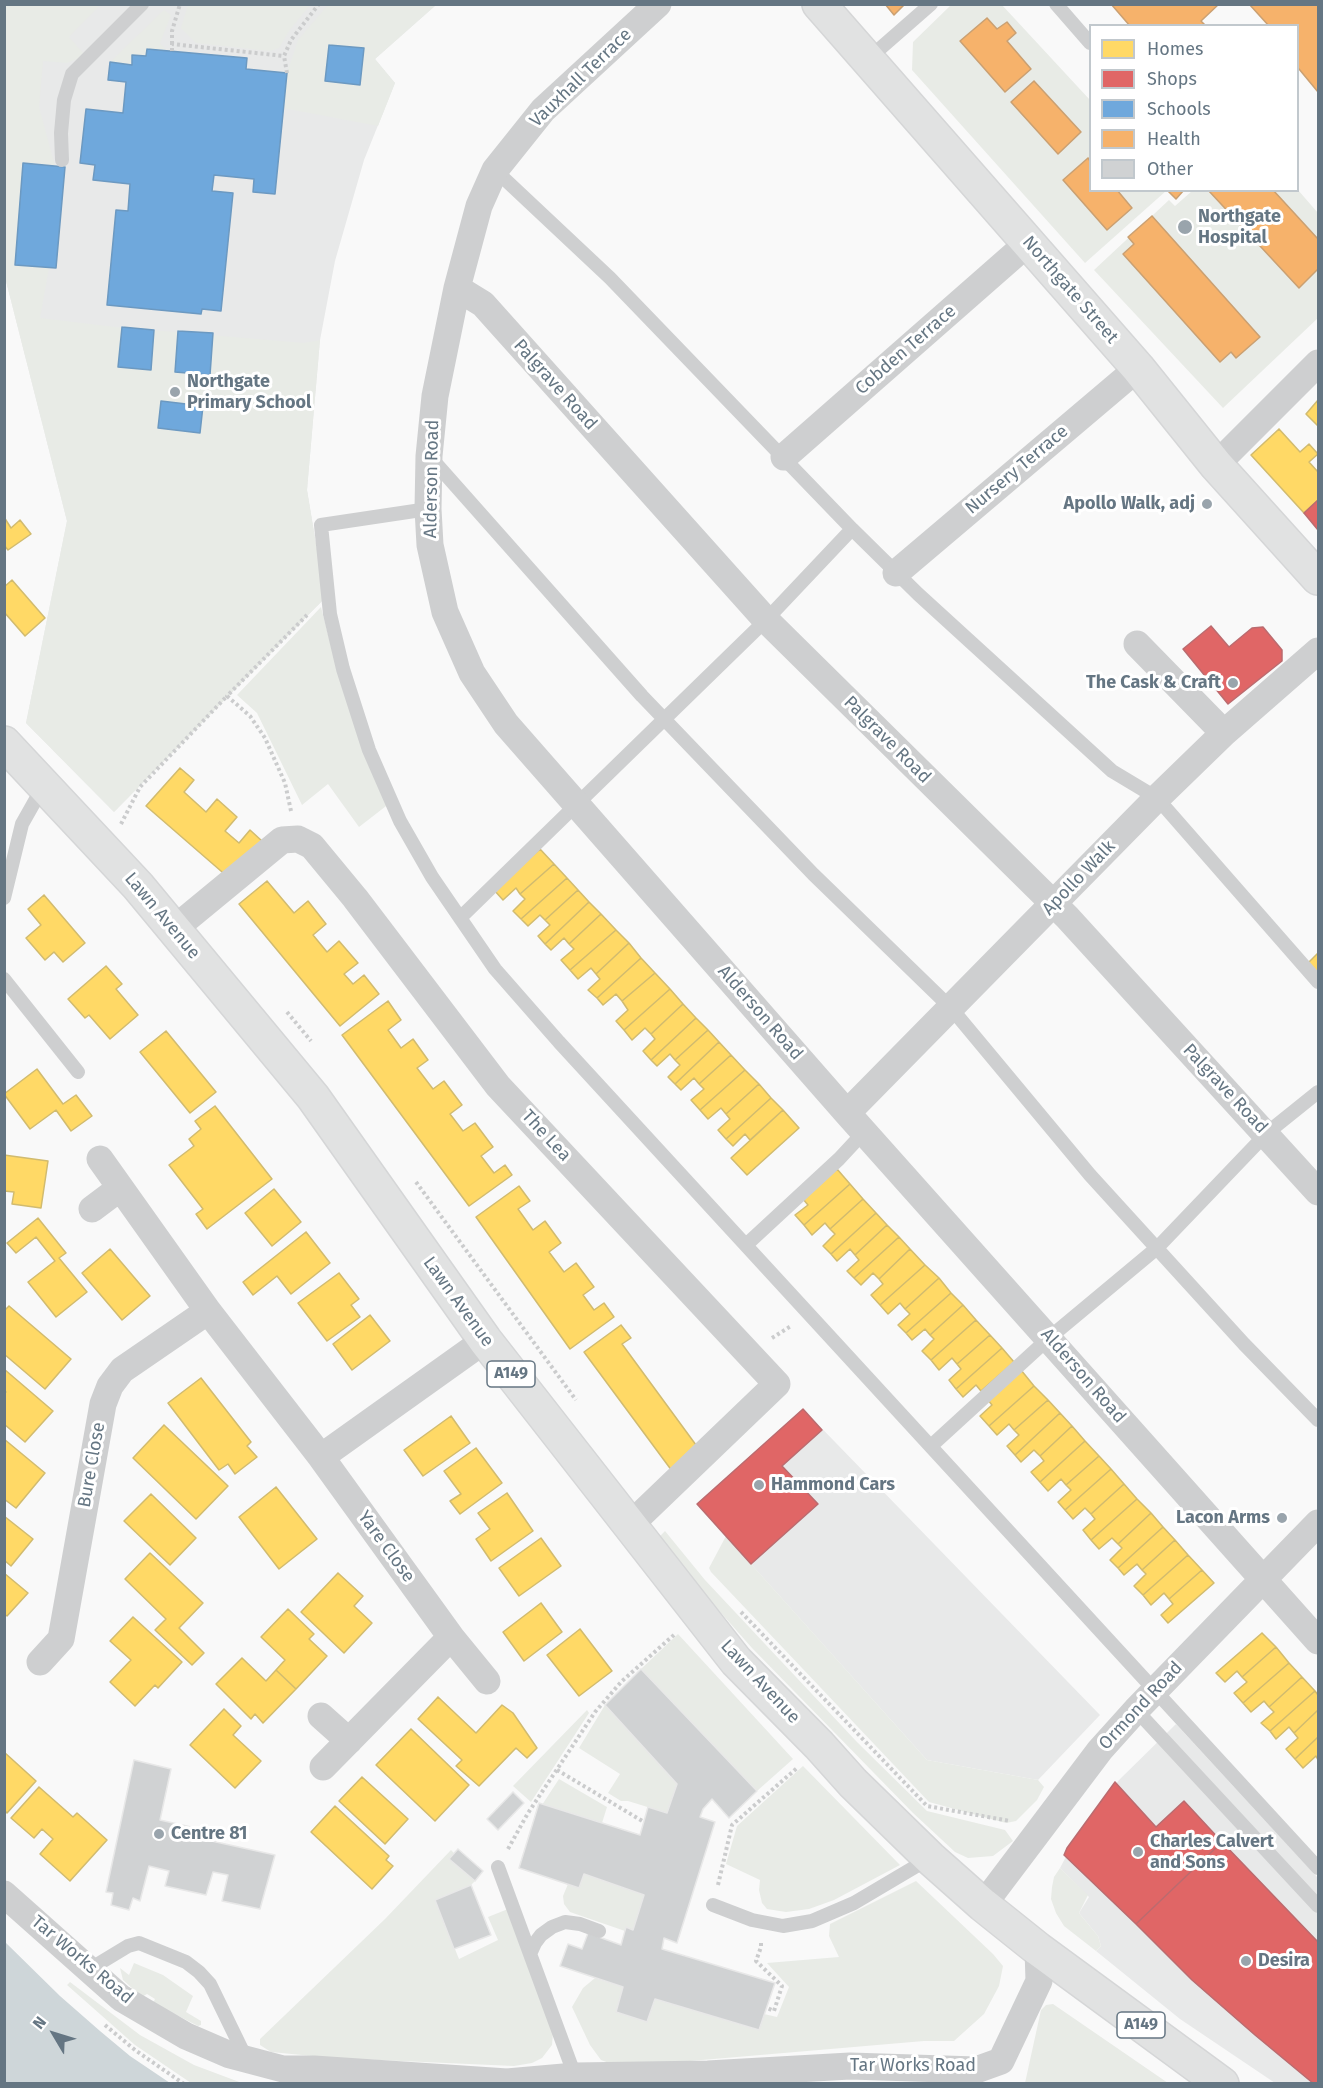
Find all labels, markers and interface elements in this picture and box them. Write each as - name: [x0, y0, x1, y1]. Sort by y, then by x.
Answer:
- street label: Vauxhall Terrace: [526, 24, 636, 132]
- legend: [1089, 24, 1299, 192]
- text: Homes: [1147, 38, 1203, 60]
- text: Shops: [1147, 68, 1197, 90]
- text: Schools: [1147, 98, 1211, 120]
- text: Health: [1147, 128, 1201, 150]
- text: Other: [1147, 158, 1193, 180]
- place label: Northgate Hospital: [1198, 206, 1281, 248]
- marker: Northgate Hospital: [1176, 218, 1194, 236]
- street label: Northgate Street: [1017, 232, 1123, 348]
- street label: Cobden Terrace: [851, 300, 961, 400]
- street label: Palgrave Road: [509, 335, 601, 435]
- place label: Northgate Primary School: [187, 371, 311, 413]
- marker: Northgate Primary School: [168, 385, 182, 399]
- street label: Alderson Road: [420, 420, 444, 538]
- street label: Nursery Terrace: [961, 421, 1073, 519]
- place label: Apollo Walk, adj: [1064, 493, 1195, 515]
- marker: Apollo Walk, adj: [1200, 497, 1214, 511]
- place label: The Cask & Craft: [1086, 672, 1221, 694]
- marker: The Cask & Craft: [1226, 676, 1240, 690]
- street label: Palgrave Road: [839, 692, 935, 788]
- street label: Apollo Walk: [1038, 836, 1120, 920]
- street label: Lawn Avenue: [120, 868, 204, 964]
- street label: Alderson Road: [713, 961, 807, 1065]
- street label: Palgrave Road: [1178, 1040, 1272, 1138]
- street label: The Lea: [517, 1106, 575, 1166]
- street label: Lawn Avenue: [418, 1253, 498, 1351]
- street label: Alderson Road: [1036, 1324, 1130, 1428]
- road number: A149: [487, 1361, 535, 1387]
- street label: Bure Close: [74, 1421, 110, 1509]
- place label: Hammond Cars: [771, 1474, 895, 1496]
- marker: Hammond Cars: [752, 1478, 766, 1492]
- street label: Yare Close: [353, 1507, 419, 1587]
- place label: Lacon Arms: [1176, 1507, 1270, 1529]
- marker: Lacon Arms: [1275, 1511, 1289, 1525]
- street label: Lawn Avenue: [716, 1636, 804, 1728]
- street label: Ormond Road: [1095, 1657, 1187, 1755]
- place label: Centre 81: [171, 1823, 247, 1845]
- marker: Centre 81: [152, 1827, 166, 1841]
- place label: Charles Calvert and Sons: [1150, 1831, 1274, 1874]
- marker: Charles Calvert and Sons: [1131, 1845, 1145, 1859]
- street label: Tar Works Road: [27, 1911, 137, 2009]
- place label: Desira: [1258, 1950, 1310, 1972]
- marker: Desira: [1239, 1954, 1253, 1968]
- north arrow: [24, 2004, 84, 2064]
- road number: A149: [1117, 2012, 1165, 2038]
- text: N: [29, 2013, 50, 2033]
- street label: Tar Works Road: [850, 2055, 976, 2077]

